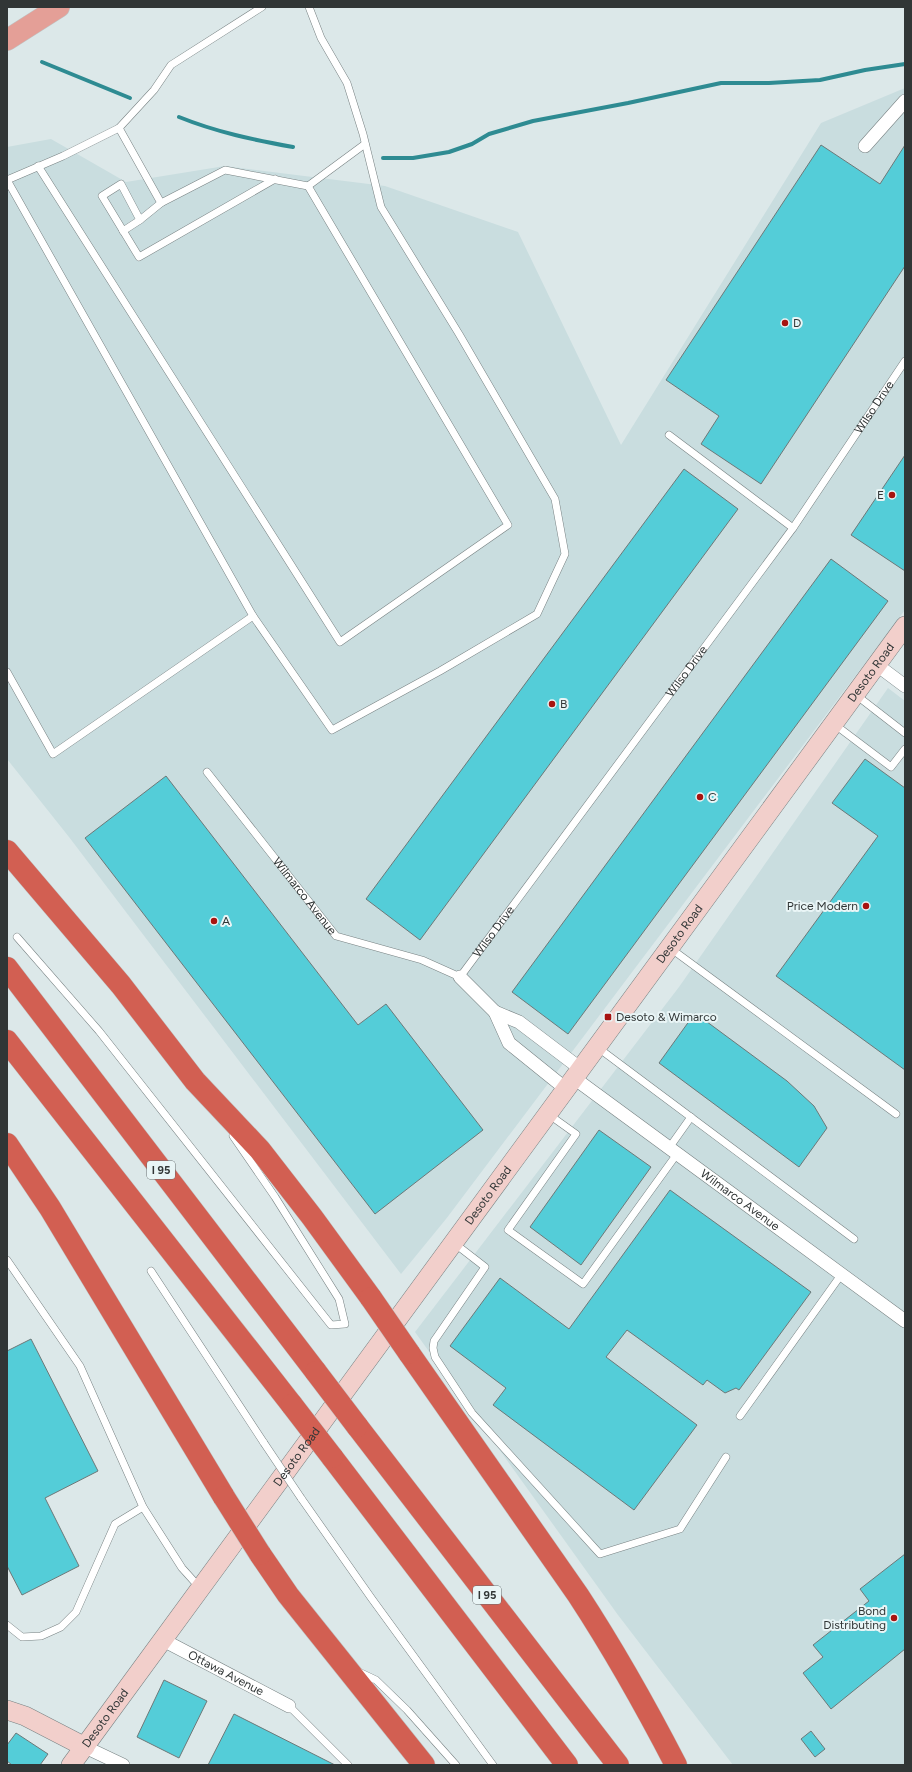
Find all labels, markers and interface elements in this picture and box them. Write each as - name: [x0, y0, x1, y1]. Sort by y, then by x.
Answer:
- place label: D: [793, 316, 801, 330]
- marker: D: [780, 318, 790, 328]
- street label: Wilso Drive: [851, 378, 897, 436]
- place label: E: [877, 488, 884, 502]
- marker: E: [887, 490, 897, 500]
- street label: Desoto Road: [845, 640, 897, 705]
- street label: Wilso Drive: [663, 643, 710, 700]
- place label: B: [560, 697, 567, 711]
- marker: B: [547, 699, 557, 709]
- place label: C: [708, 790, 717, 804]
- marker: C: [695, 792, 705, 802]
- street label: Wilmarco Avenue: [270, 855, 340, 938]
- place label: Price Modern: [787, 899, 858, 913]
- marker: Price Modern: [861, 901, 871, 911]
- street label: Desoto Road: [653, 902, 706, 966]
- street label: Wilso Drive: [470, 903, 517, 960]
- place label: A: [222, 914, 230, 928]
- marker: A: [209, 916, 219, 926]
- place label: Desoto & Wimarco: [616, 1010, 717, 1024]
- marker: Desoto & Wimarco: [603, 1012, 613, 1022]
- road number: I 95: [147, 1161, 175, 1179]
- street label: Desoto Road: [462, 1163, 514, 1228]
- street label: Wilmarco Avenue: [698, 1166, 783, 1234]
- street label: Desoto Road: [271, 1425, 323, 1489]
- road number: I 95: [473, 1586, 501, 1604]
- place label: Bond Distributing: [823, 1604, 886, 1632]
- marker: Bond Distributing: [889, 1613, 899, 1623]
- street label: Ottawa Avenue: [186, 1647, 266, 1699]
- street label: Desoto Road: [79, 1686, 131, 1750]

